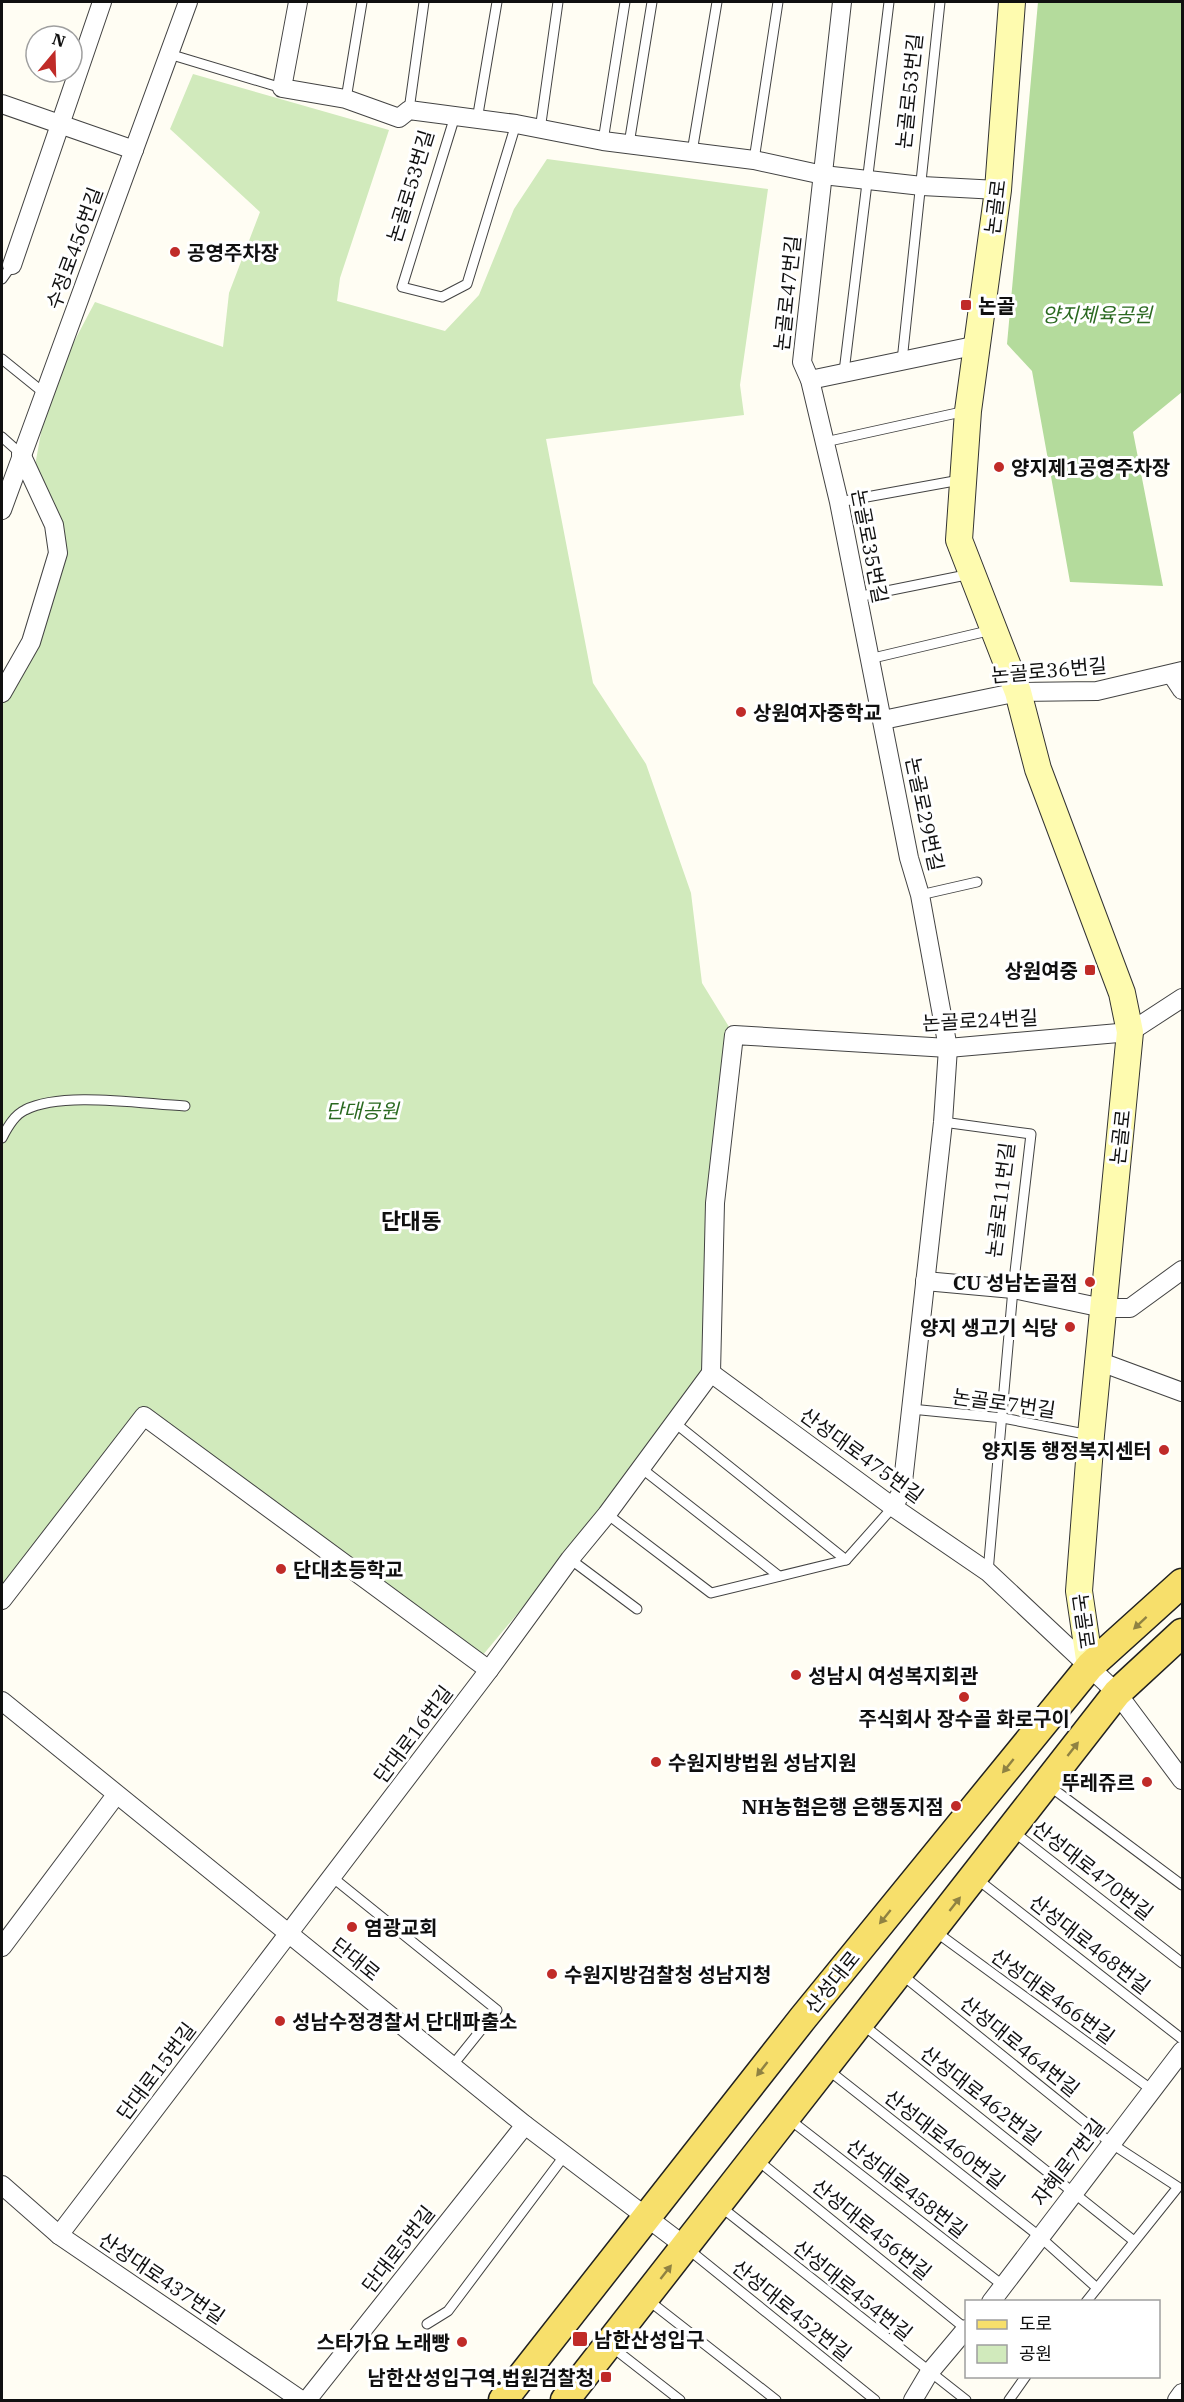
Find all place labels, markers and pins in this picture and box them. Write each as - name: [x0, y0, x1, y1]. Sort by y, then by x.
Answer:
- place label: 공영주차장: [187, 239, 279, 266]
- marker: 공영주차장: [168, 245, 182, 259]
- place label: 논골: [978, 292, 1015, 319]
- marker: 논골: [959, 298, 973, 312]
- place label: 양지제1공영주차장: [1011, 454, 1170, 481]
- marker: 양지제1공영주차장: [992, 460, 1006, 474]
- place label: 상원여자중학교: [753, 699, 882, 726]
- marker: 상원여자중학교: [734, 705, 748, 719]
- place label: 상원여중: [1004, 957, 1078, 984]
- marker: 상원여중: [1083, 963, 1097, 977]
- place label: CU 성남논골점: [953, 1269, 1078, 1296]
- marker: CU 성남논골점: [1083, 1275, 1097, 1289]
- place label: 양지 생고기 식당: [920, 1314, 1058, 1341]
- marker: 양지 생고기 식당: [1063, 1320, 1077, 1334]
- place label: 양지동 행정복지센터: [982, 1437, 1152, 1464]
- marker: 양지동 행정복지센터: [1157, 1443, 1171, 1457]
- place label: 단대초등학교: [293, 1556, 403, 1583]
- marker: 단대초등학교: [274, 1562, 288, 1576]
- place label: 성남시 여성복지회관: [808, 1662, 979, 1689]
- marker: 성남시 여성복지회관: [789, 1668, 803, 1682]
- marker: 주식회사 장수골 화로구이: [957, 1690, 971, 1704]
- place label: 주식회사 장수골 화로구이: [858, 1705, 1070, 1732]
- place label: 수원지방법원 성남지원: [668, 1749, 857, 1776]
- marker: 수원지방법원 성남지원: [649, 1755, 663, 1769]
- place label: 뚜레쥬르: [1061, 1769, 1135, 1796]
- marker: 뚜레쥬르: [1140, 1775, 1154, 1789]
- place label: NH농협은행 은행동지점: [742, 1793, 944, 1820]
- marker: NH농협은행 은행동지점: [949, 1799, 963, 1813]
- place label: 염광교회: [364, 1914, 438, 1941]
- marker: 염광교회: [345, 1920, 359, 1934]
- place label: 수원지방검찰청 성남지청: [564, 1961, 771, 1988]
- marker: 수원지방검찰청 성남지청: [545, 1967, 559, 1981]
- place label: 성남수정경찰서 단대파출소: [292, 2008, 517, 2035]
- marker: 성남수정경찰서 단대파출소: [273, 2014, 287, 2028]
- place label: 남한산성입구: [594, 2326, 704, 2353]
- place label: 스타가요 노래빵: [317, 2329, 450, 2356]
- marker: 남한산성입구: [571, 2330, 589, 2348]
- marker: 스타가요 노래빵: [455, 2335, 469, 2349]
- place label: 남한산성입구역.법원검찰청: [368, 2364, 594, 2391]
- marker: 남한산성입구역.법원검찰청: [599, 2370, 613, 2384]

